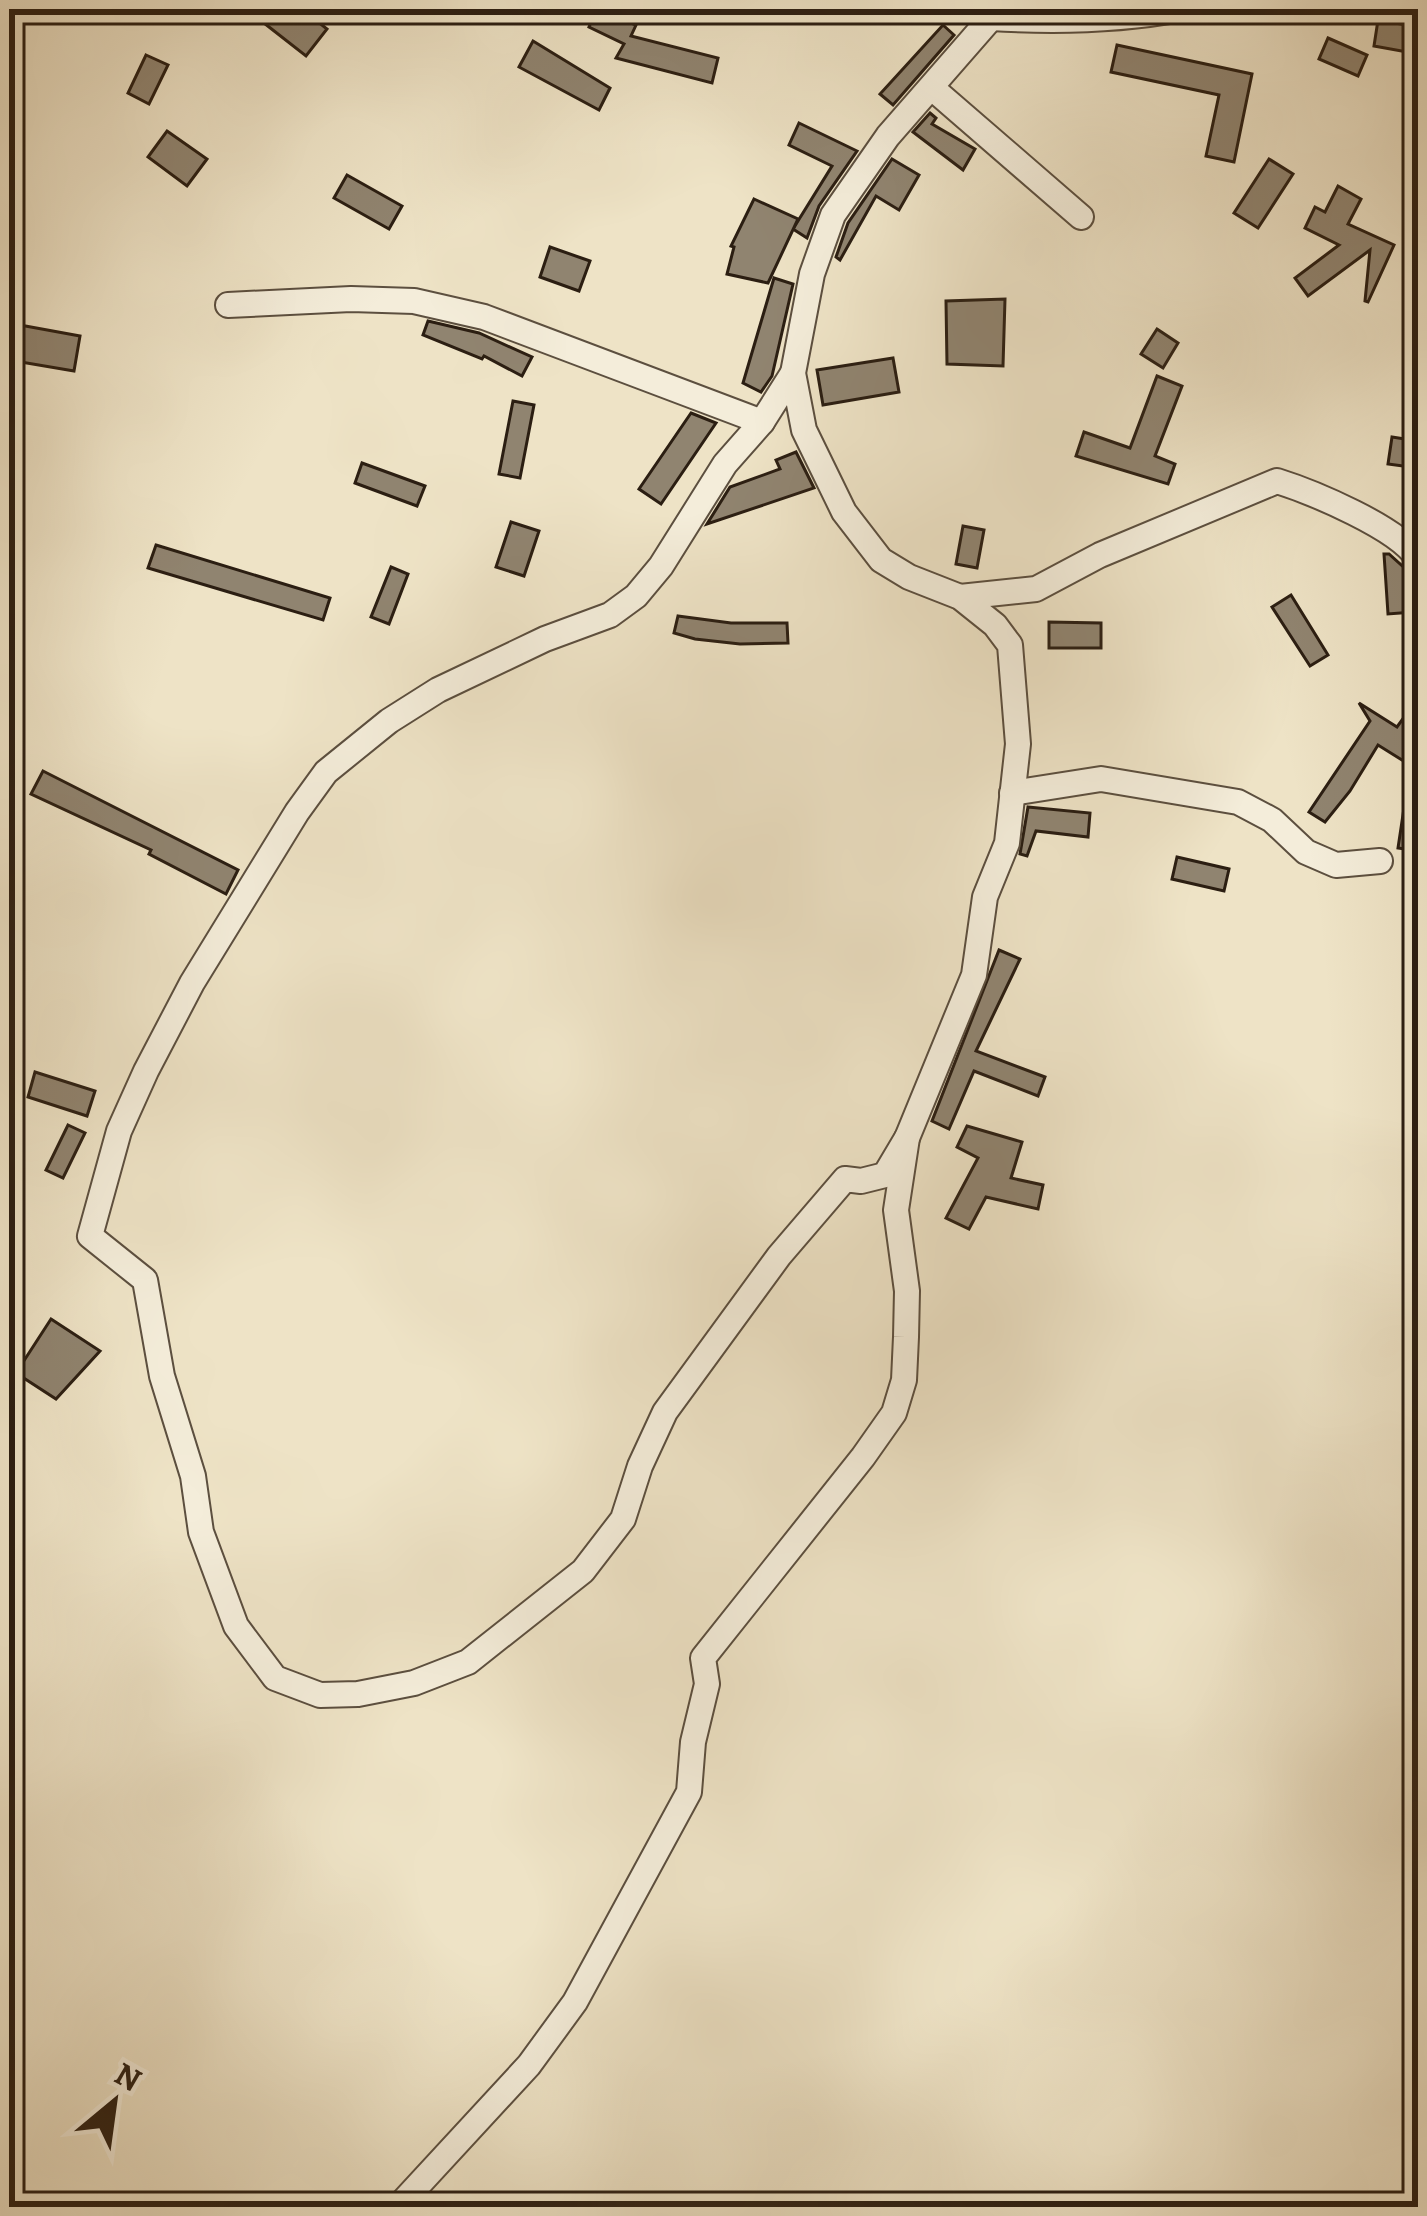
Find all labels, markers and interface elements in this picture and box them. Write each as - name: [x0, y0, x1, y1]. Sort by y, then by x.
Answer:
- north arrow: [54, 2042, 174, 2162]
- text: N: [107, 2051, 150, 2102]

